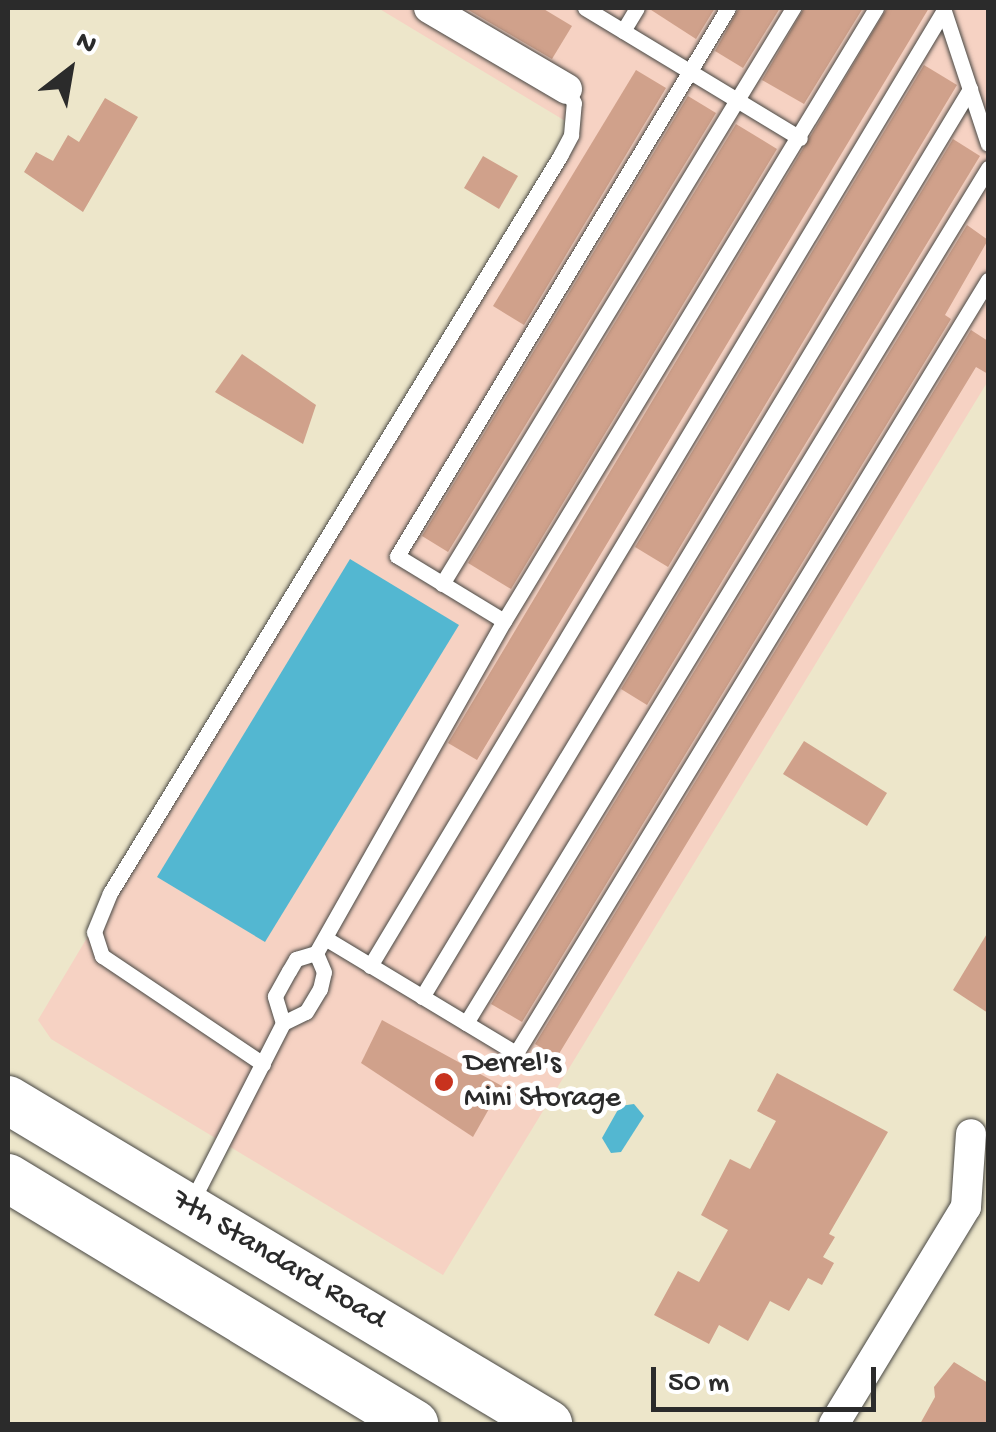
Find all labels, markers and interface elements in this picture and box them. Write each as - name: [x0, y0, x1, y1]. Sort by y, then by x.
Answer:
- north arrow: [20, 20, 120, 120]
- text: N: [69, 25, 102, 63]
- place label: Derrel's Mini Storage: [464, 1047, 621, 1118]
- marker: Derrel's Mini Storage: [433, 1071, 455, 1093]
- street label: 7th Standard Road: [165, 1183, 391, 1339]
- scale bar: [656, 1347, 881, 1409]
- text: 50 m: [668, 1367, 729, 1402]

